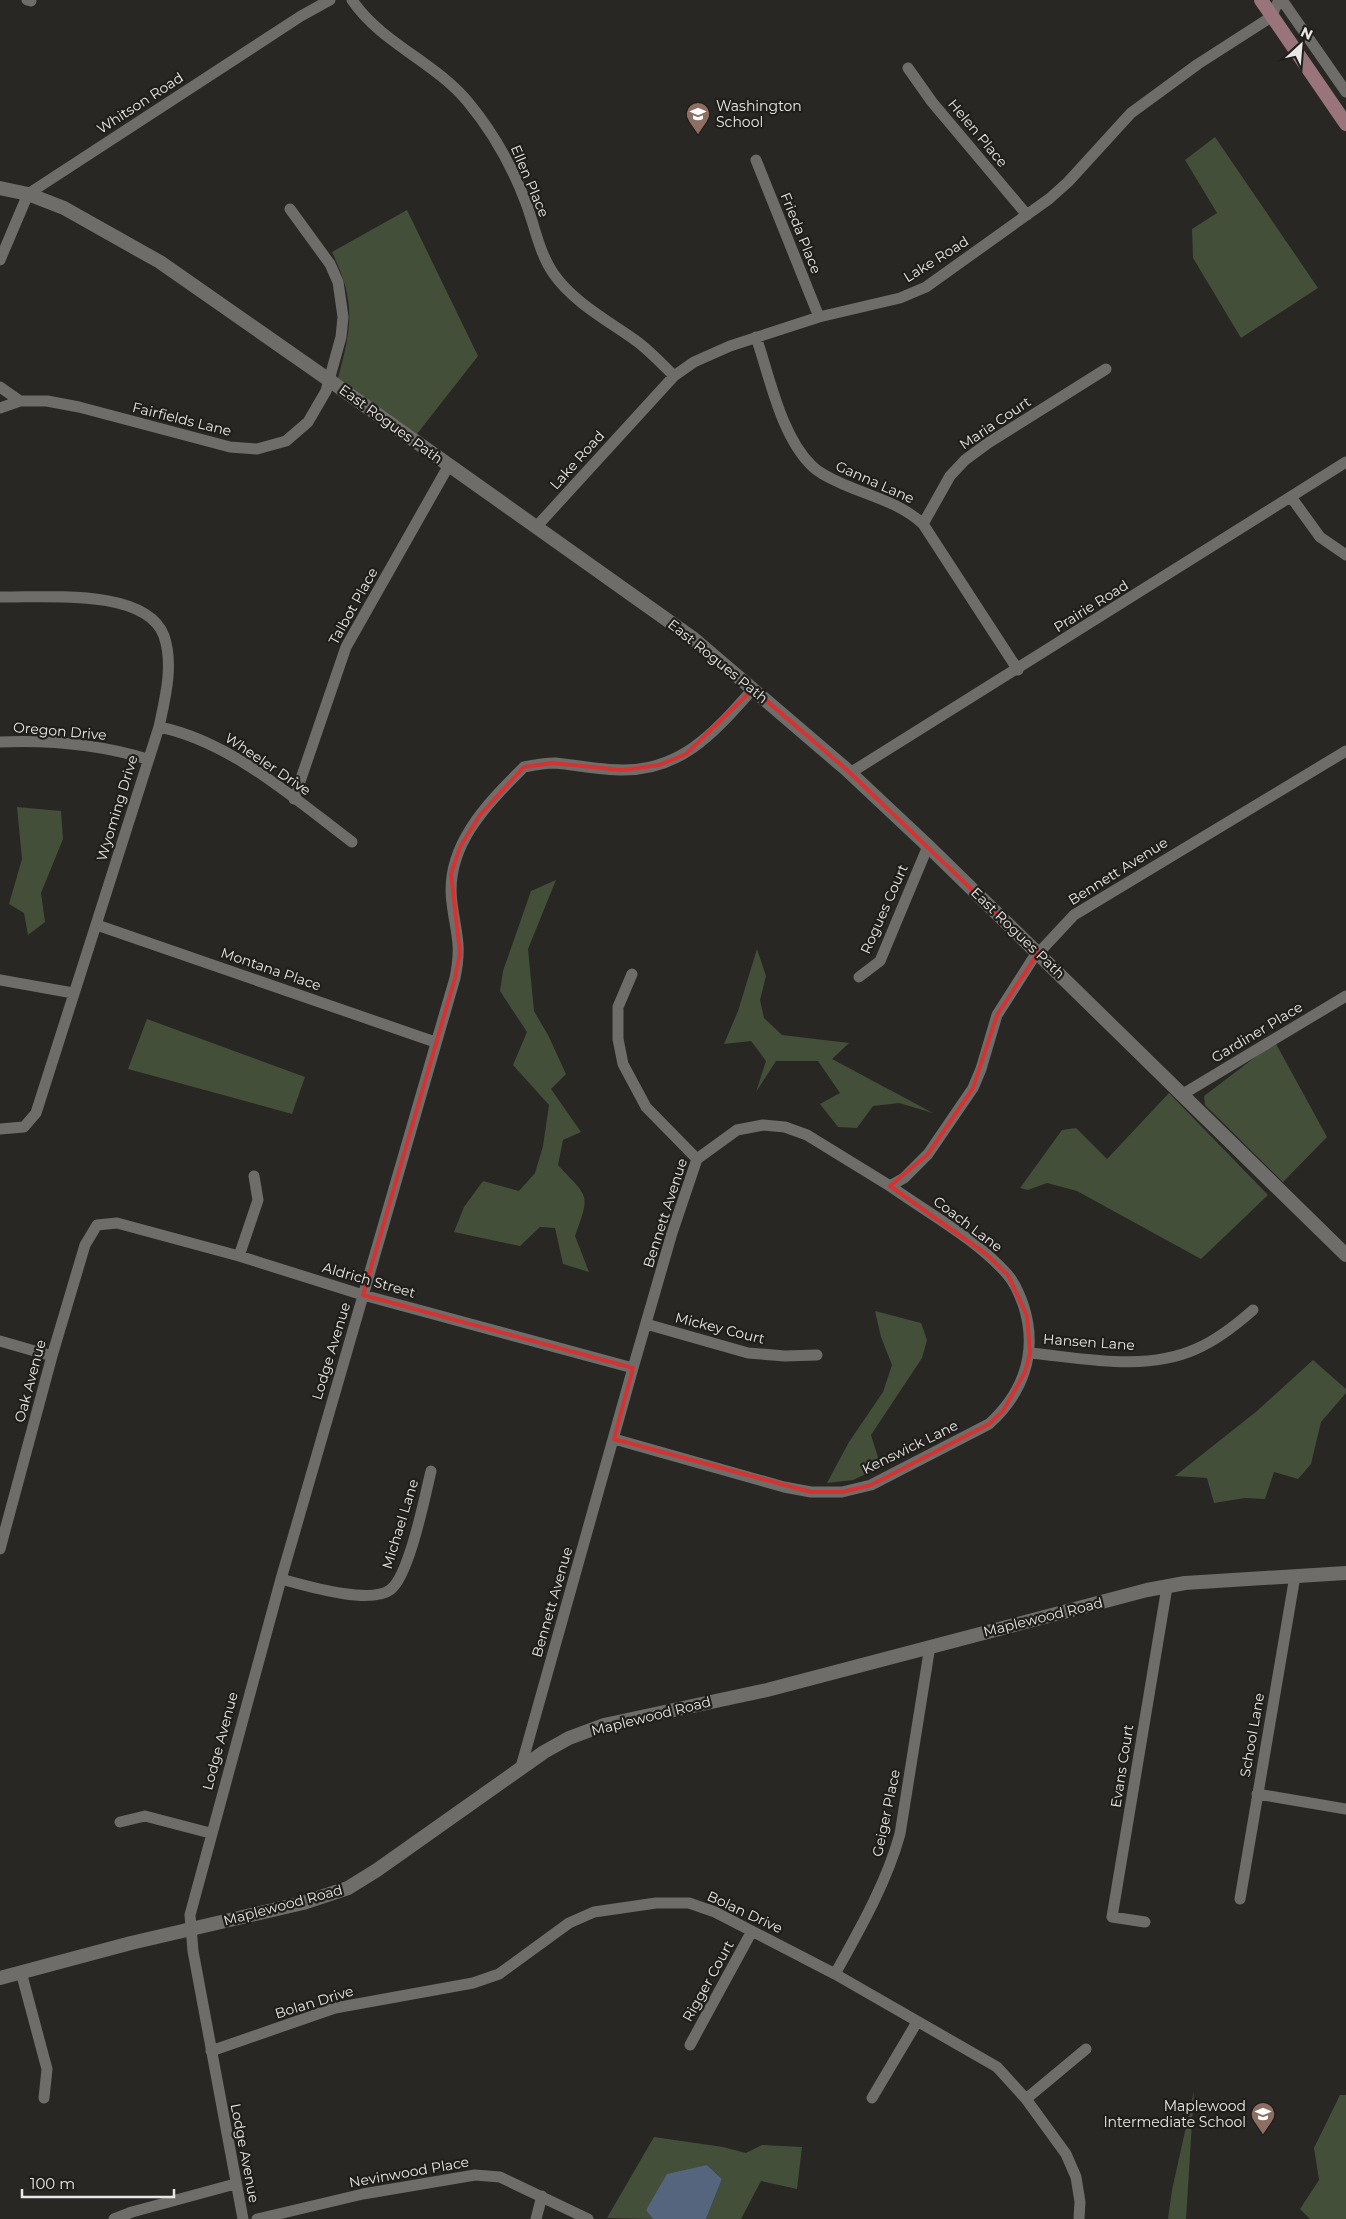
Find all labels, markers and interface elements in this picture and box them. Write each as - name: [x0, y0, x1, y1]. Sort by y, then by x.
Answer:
- north arrow: [1276, 20, 1326, 70]
- text: N: [1298, 23, 1316, 44]
- street label: Whitson Road: [93, 68, 187, 138]
- street label: Helen Place: [944, 95, 1012, 171]
- place label: Washington School: [716, 97, 802, 131]
- school or university icon: Washington School: [685, 101, 711, 135]
- street label: Ellen Place: [507, 142, 553, 220]
- street label: Frieda Place: [777, 190, 825, 276]
- street label: Lake Road: [900, 232, 972, 286]
- street label: East Rogues Path: [336, 380, 446, 468]
- street label: Maria Court: [956, 392, 1034, 453]
- street label: Fairfields Lane: [131, 398, 233, 440]
- street label: Lake Road: [546, 427, 608, 493]
- street label: Ganna Lane: [833, 457, 917, 507]
- street label: Talbot Place: [324, 564, 382, 648]
- street label: Prairie Road: [1050, 576, 1132, 636]
- street label: East Rogues Path: [664, 615, 772, 707]
- street label: Oregon Drive: [12, 718, 108, 744]
- street label: Wheeler Drive: [222, 729, 314, 799]
- street label: Wyoming Drive: [92, 753, 142, 863]
- street label: Bennett Avenue: [1065, 833, 1171, 909]
- street label: Rogues Court: [856, 861, 912, 957]
- street label: East Rogues Path: [967, 884, 1069, 982]
- street label: Montana Place: [218, 943, 324, 995]
- street label: Gardiner Place: [1208, 998, 1306, 1066]
- street label: Bennett Avenue: [639, 1156, 691, 1270]
- street label: Coach Lane: [930, 1192, 1006, 1256]
- street label: Aldrich Street: [320, 1258, 418, 1302]
- street label: Lodge Avenue: [308, 1300, 354, 1402]
- street label: Mickey Court: [673, 1308, 767, 1348]
- street label: Hansen Lane: [1043, 1330, 1135, 1354]
- street label: Oak Avenue: [10, 1338, 50, 1424]
- street label: Kenswick Lane: [859, 1416, 961, 1478]
- street label: Michael Lane: [378, 1477, 422, 1571]
- street label: Bennett Avenue: [528, 1545, 576, 1659]
- street label: Maplewood Road: [981, 1593, 1105, 1641]
- street label: Lodge Avenue: [198, 1690, 242, 1792]
- street label: School Lane: [1236, 1691, 1268, 1779]
- street label: Maplewood Road: [589, 1692, 713, 1740]
- street label: Evans Court: [1107, 1723, 1138, 1809]
- street label: Geiger Place: [868, 1768, 904, 1858]
- street label: Maplewood Road: [221, 1880, 345, 1930]
- street label: Bolan Drive: [704, 1887, 786, 1937]
- street label: Rigger Court: [678, 1937, 738, 2025]
- street label: Bolan Drive: [273, 1982, 355, 2022]
- place label: Maplewood Intermediate School: [1103, 2097, 1246, 2131]
- school or university icon: Maplewood Intermediate School: [1250, 2101, 1276, 2135]
- street label: Lodge Avenue: [227, 2102, 263, 2204]
- street label: Nevinwood Place: [348, 2153, 470, 2191]
- scale bar: [22, 2166, 175, 2198]
- text: 100 m: [30, 2174, 75, 2193]

